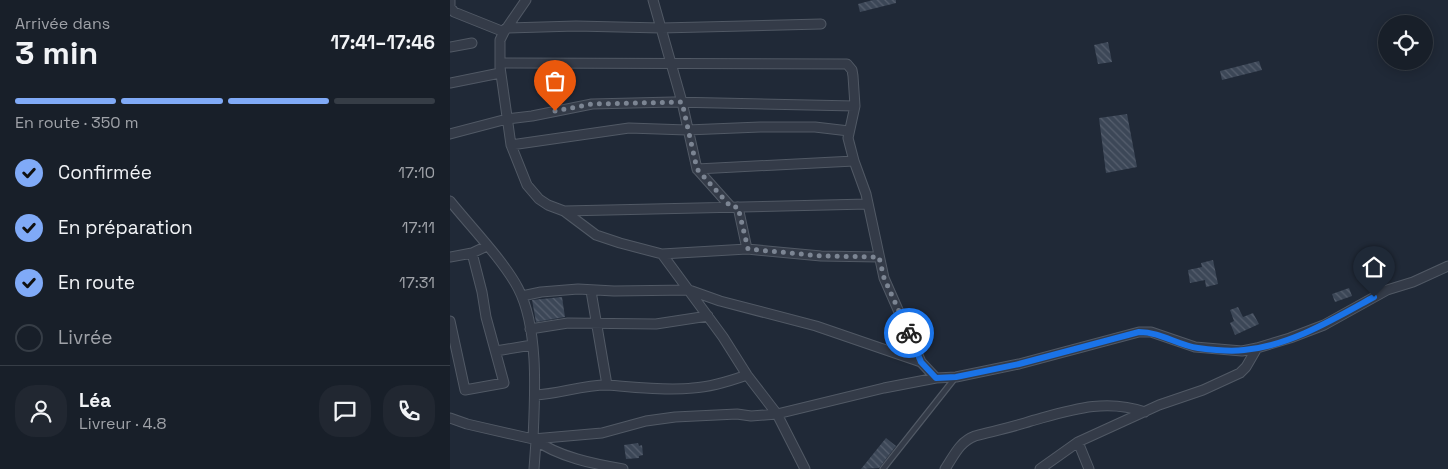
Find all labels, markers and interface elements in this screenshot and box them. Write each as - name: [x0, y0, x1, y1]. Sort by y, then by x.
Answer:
- text: Arrivée dans: [15, 13, 110, 34]
- map controls: [1378, 15, 1433, 70]
- button: locate: [1378, 15, 1433, 70]
- text: 17:41–17:46: [331, 30, 435, 55]
- text: 3 min: [15, 33, 98, 73]
- pin: [534, 60, 576, 111]
- icon: bag: [541, 67, 569, 95]
- text: En route · 350 m: [15, 112, 139, 133]
- icon: check: [15, 159, 43, 187]
- text: Confirmée: [58, 160, 152, 185]
- text: 17:10: [398, 162, 435, 183]
- icon: check: [15, 214, 43, 242]
- text: En préparation: [58, 215, 193, 240]
- text: 17:11: [402, 217, 435, 238]
- pin: [1353, 246, 1395, 297]
- icon: home: [1360, 253, 1388, 281]
- icon: check: [15, 269, 43, 297]
- text: En route: [58, 270, 135, 295]
- text: 17:31: [399, 272, 435, 293]
- courier: [884, 308, 934, 358]
- icon: bike: [895, 319, 923, 347]
- text: Livrée: [58, 325, 113, 350]
- button: person: [15, 385, 67, 437]
- button: chat: [319, 385, 371, 437]
- button: phone: [383, 385, 435, 437]
- text: Léa: [79, 388, 111, 413]
- text: Livreur · 4.8: [79, 413, 167, 434]

